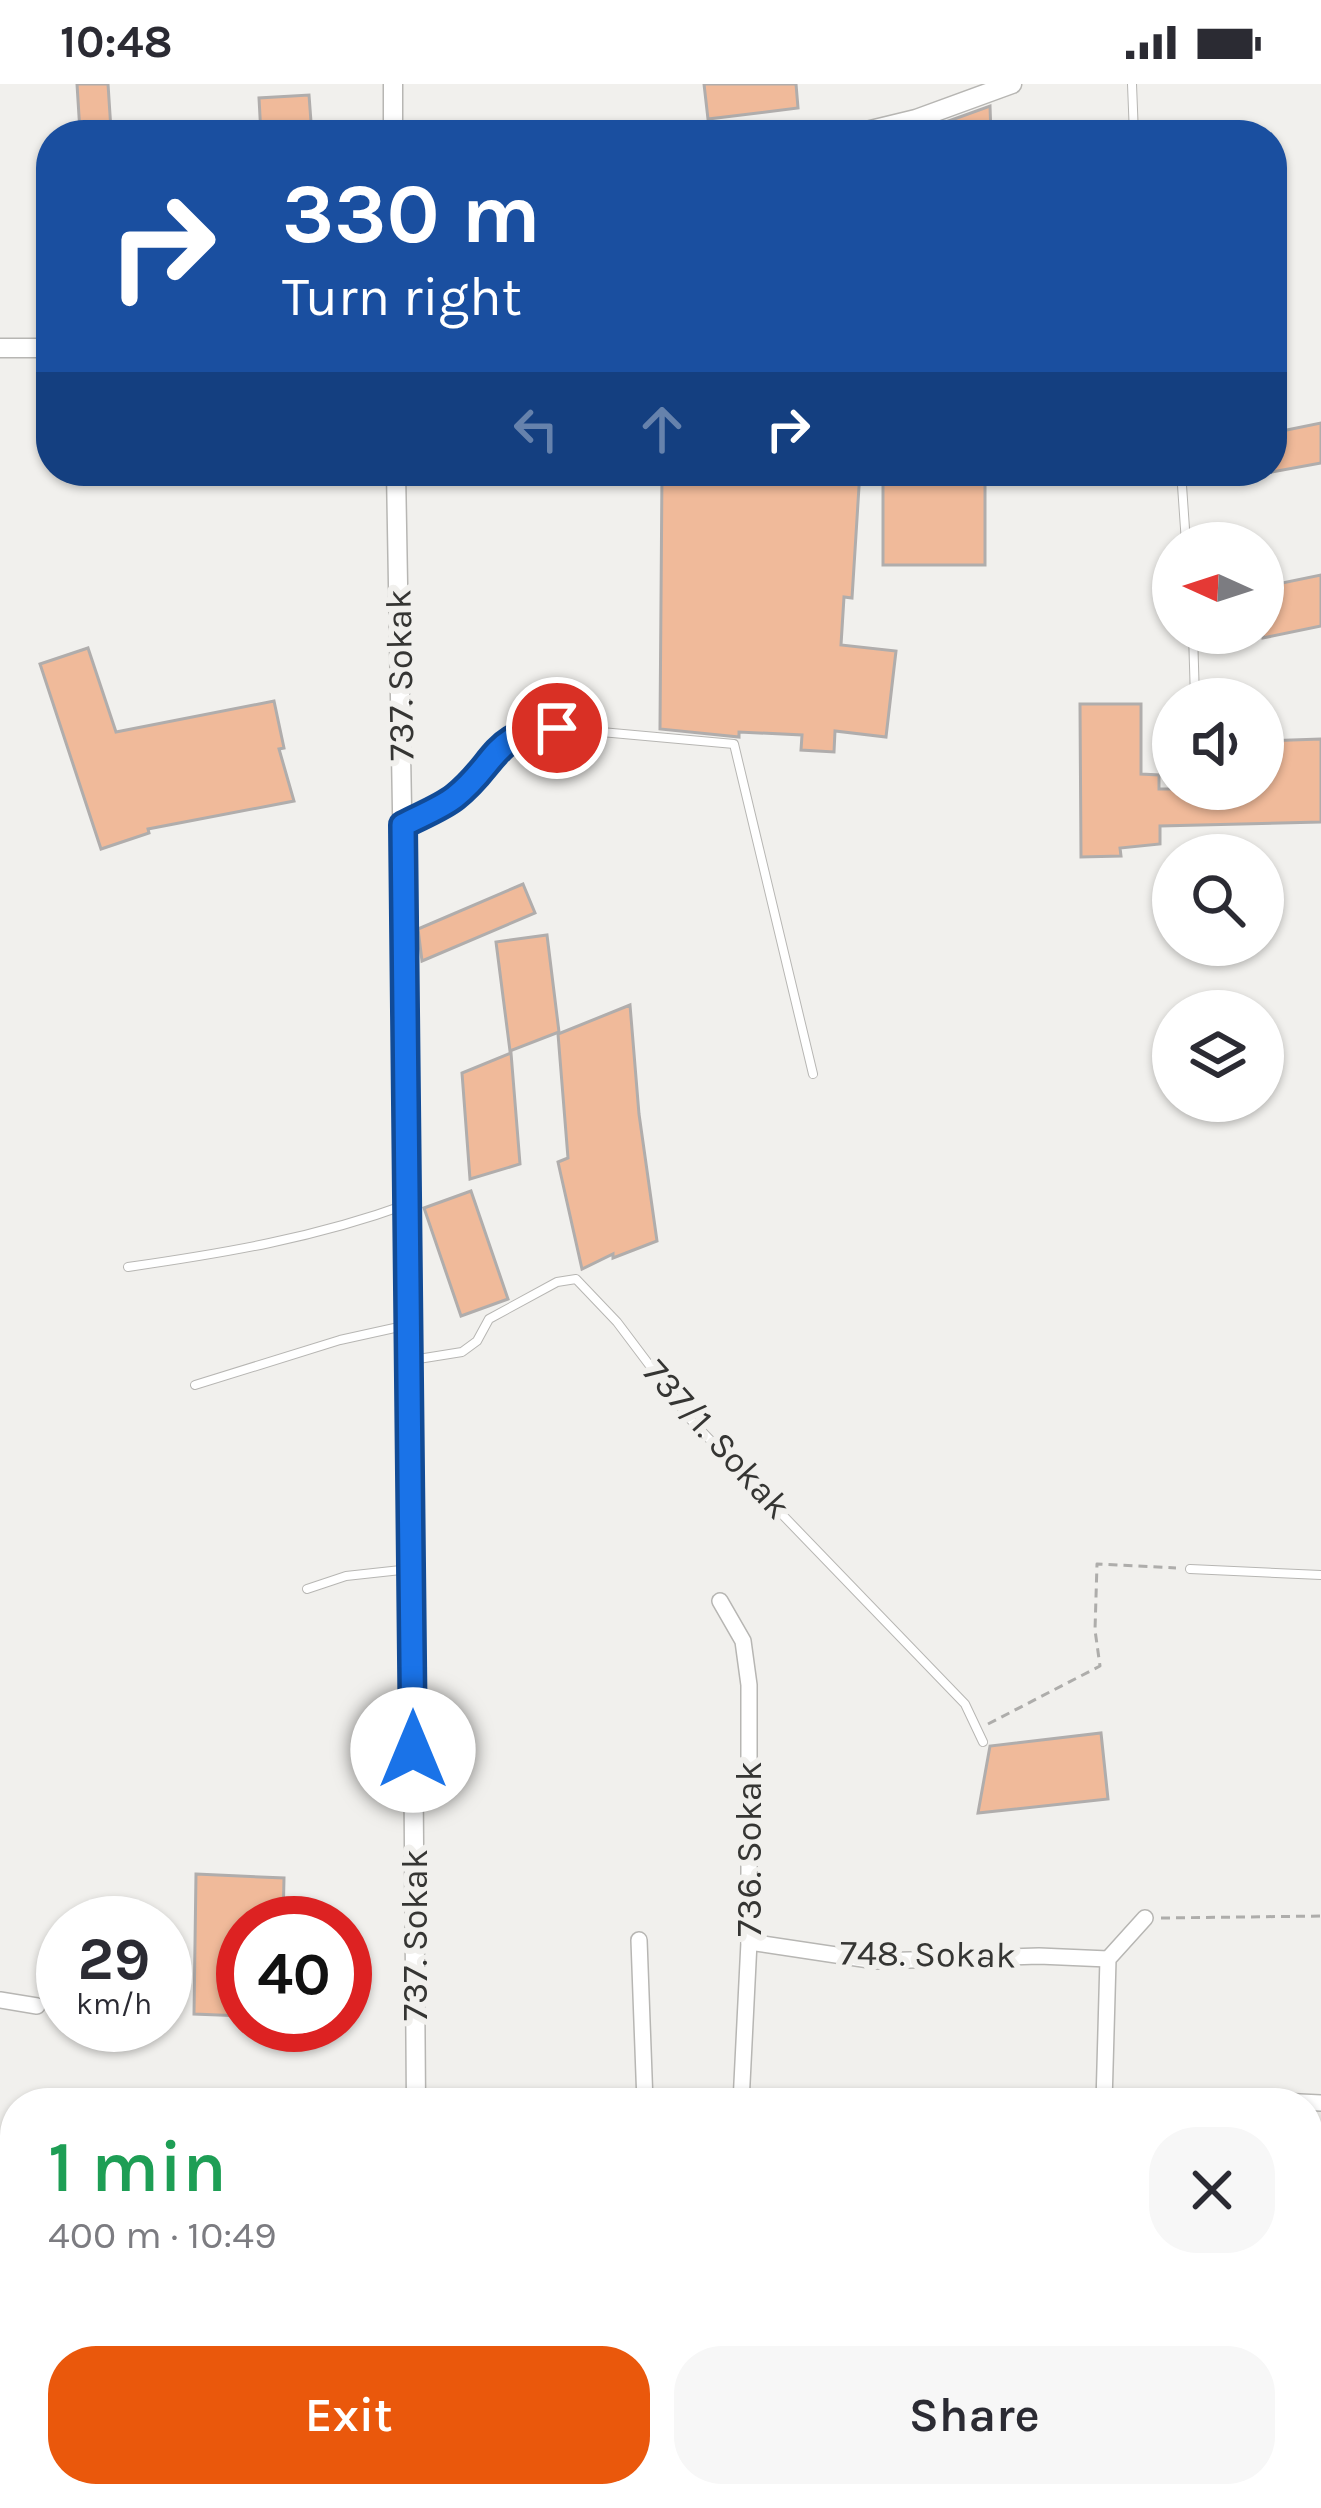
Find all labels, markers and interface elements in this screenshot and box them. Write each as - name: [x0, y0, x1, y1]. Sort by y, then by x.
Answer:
- text: 10:48: [60, 16, 173, 68]
- text: 330 m: [282, 165, 541, 263]
- icon: right: [84, 168, 240, 324]
- text: Turn right: [282, 265, 522, 329]
- icon: left: [503, 396, 569, 462]
- icon: ahead: [629, 396, 695, 462]
- icon: right: [755, 396, 821, 462]
- north arrow: [1152, 522, 1284, 654]
- map controls: [1152, 522, 1284, 1122]
- street label: 737. Sokak: [378, 589, 422, 761]
- pin: [506, 677, 608, 779]
- button: sound: [1152, 678, 1284, 810]
- icon: arrive: [524, 695, 590, 761]
- button: search: [1152, 834, 1284, 966]
- button: layers: [1152, 990, 1284, 1122]
- street label: 737/1. Sokak: [635, 1351, 799, 1527]
- position arrow: [350, 1687, 476, 1813]
- street label: 736. Sokak: [728, 1761, 770, 1937]
- street label: 737. Sokak: [394, 1849, 436, 2021]
- speed limit sign: 40: [216, 1896, 372, 2052]
- text: 29: [78, 1924, 150, 1994]
- street label: 748. Sokak: [840, 1931, 1016, 1977]
- text: km/h: [76, 1986, 152, 2022]
- text: 1 min: [48, 2125, 227, 2209]
- button: close: [1149, 2127, 1275, 2253]
- text: 400 m · 10:49: [48, 2212, 277, 2258]
- button: Exit: [48, 2346, 650, 2484]
- button: Share: [674, 2346, 1275, 2484]

